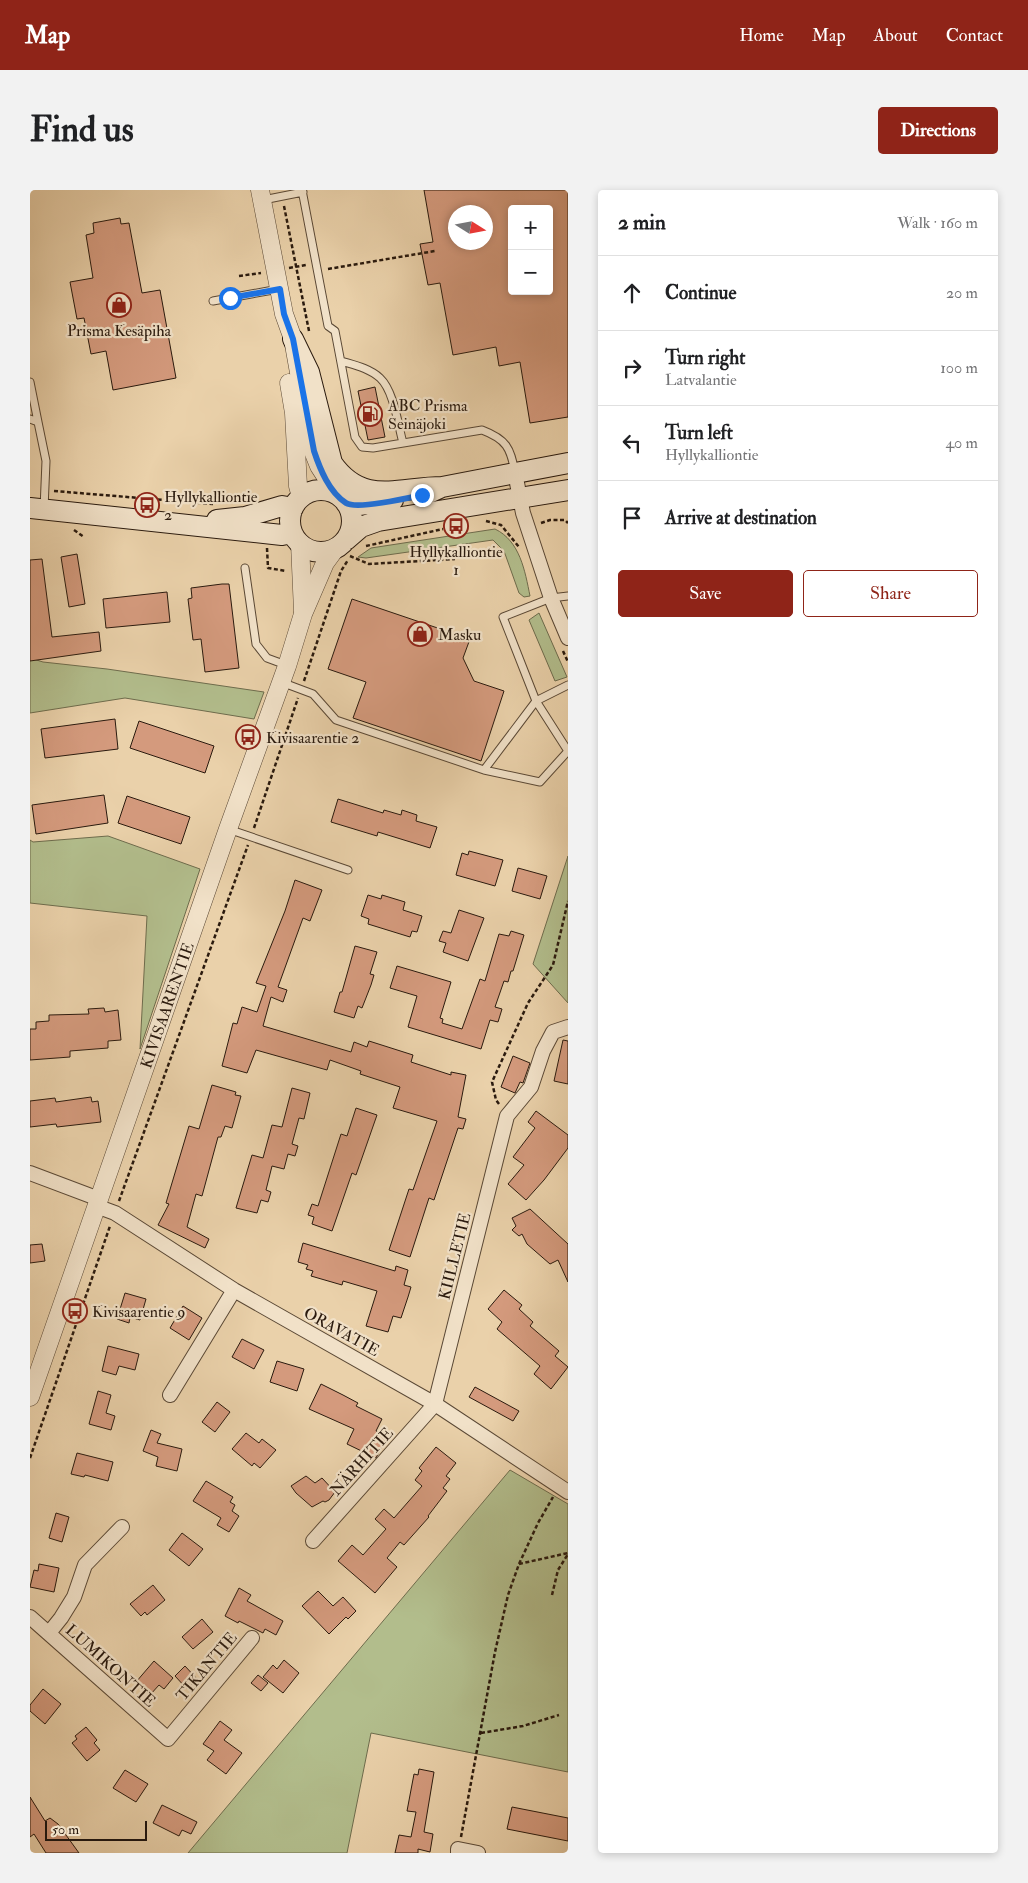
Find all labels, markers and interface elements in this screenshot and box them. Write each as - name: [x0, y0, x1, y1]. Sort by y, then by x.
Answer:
- text: Map: [25, 20, 70, 51]
- text: Home: [739, 24, 784, 47]
- text: Map: [812, 24, 846, 47]
- text: About: [874, 24, 918, 47]
- text: Contact: [946, 24, 1003, 47]
- button: Directions: [878, 107, 998, 154]
- text: Find us: [30, 108, 134, 152]
- north arrow: [448, 205, 493, 250]
- map controls: [508, 205, 553, 295]
- button: +: [508, 205, 553, 250]
- text: 2 min: [618, 209, 666, 236]
- text: Walk · 160 m: [897, 213, 978, 233]
- button: −: [508, 250, 553, 295]
- icon: ahead: [618, 279, 646, 307]
- text: Continue: [665, 281, 736, 305]
- text: 20 m: [946, 283, 978, 303]
- route start: [219, 287, 242, 310]
- shop icon: Prisma Kesäpiha: [106, 292, 132, 318]
- place label: Prisma Kesäpiha: [67, 321, 172, 342]
- text: Turn right: [665, 346, 745, 370]
- icon: right: [618, 354, 646, 382]
- text: 100 m: [940, 358, 978, 378]
- text: Latvalantie: [665, 370, 737, 390]
- place label: ABC Prisma Seinäjoki: [387, 396, 468, 434]
- fuel station icon: ABC Prisma Seinäjoki: [357, 401, 383, 427]
- text: Turn left: [665, 421, 733, 445]
- icon: left: [618, 429, 646, 457]
- text: 40 m: [945, 433, 978, 453]
- text: Hyllykalliontie: [665, 445, 758, 465]
- route end: [411, 484, 434, 507]
- place label: Hyllykalliontie 2: [164, 487, 258, 525]
- bus stop icon: Hyllykalliontie 2: [134, 492, 160, 518]
- icon: arrive: [618, 504, 646, 532]
- text: Arrive at destination: [665, 506, 817, 530]
- bus stop icon: Hyllykalliontie 1: [443, 513, 469, 539]
- place label: Hyllykalliontie 1: [409, 542, 503, 580]
- button: Save: [618, 570, 793, 617]
- button: Share: [803, 570, 978, 617]
- shop icon: Masku: [407, 621, 433, 647]
- place label: Masku: [438, 625, 481, 645]
- bus stop icon: Kivisaarentie 2: [235, 724, 261, 750]
- place label: Kivisaarentie 2: [266, 728, 359, 748]
- street label: KIVISAARENTIE: [136, 940, 199, 1071]
- street label: KIILLETIE: [435, 1211, 475, 1302]
- bus stop icon: Kivisaarentie 9: [62, 1298, 88, 1324]
- place label: Kivisaarentie 9: [92, 1302, 186, 1322]
- street label: ORAVATIE: [300, 1303, 383, 1361]
- street label: NÄRHITIE: [326, 1423, 398, 1500]
- street label: LUMIKONTIE: [61, 1620, 160, 1711]
- street label: TIKANTIE: [172, 1628, 241, 1705]
- scale bar: [45, 1818, 148, 1841]
- text: 50 m: [52, 1821, 79, 1838]

